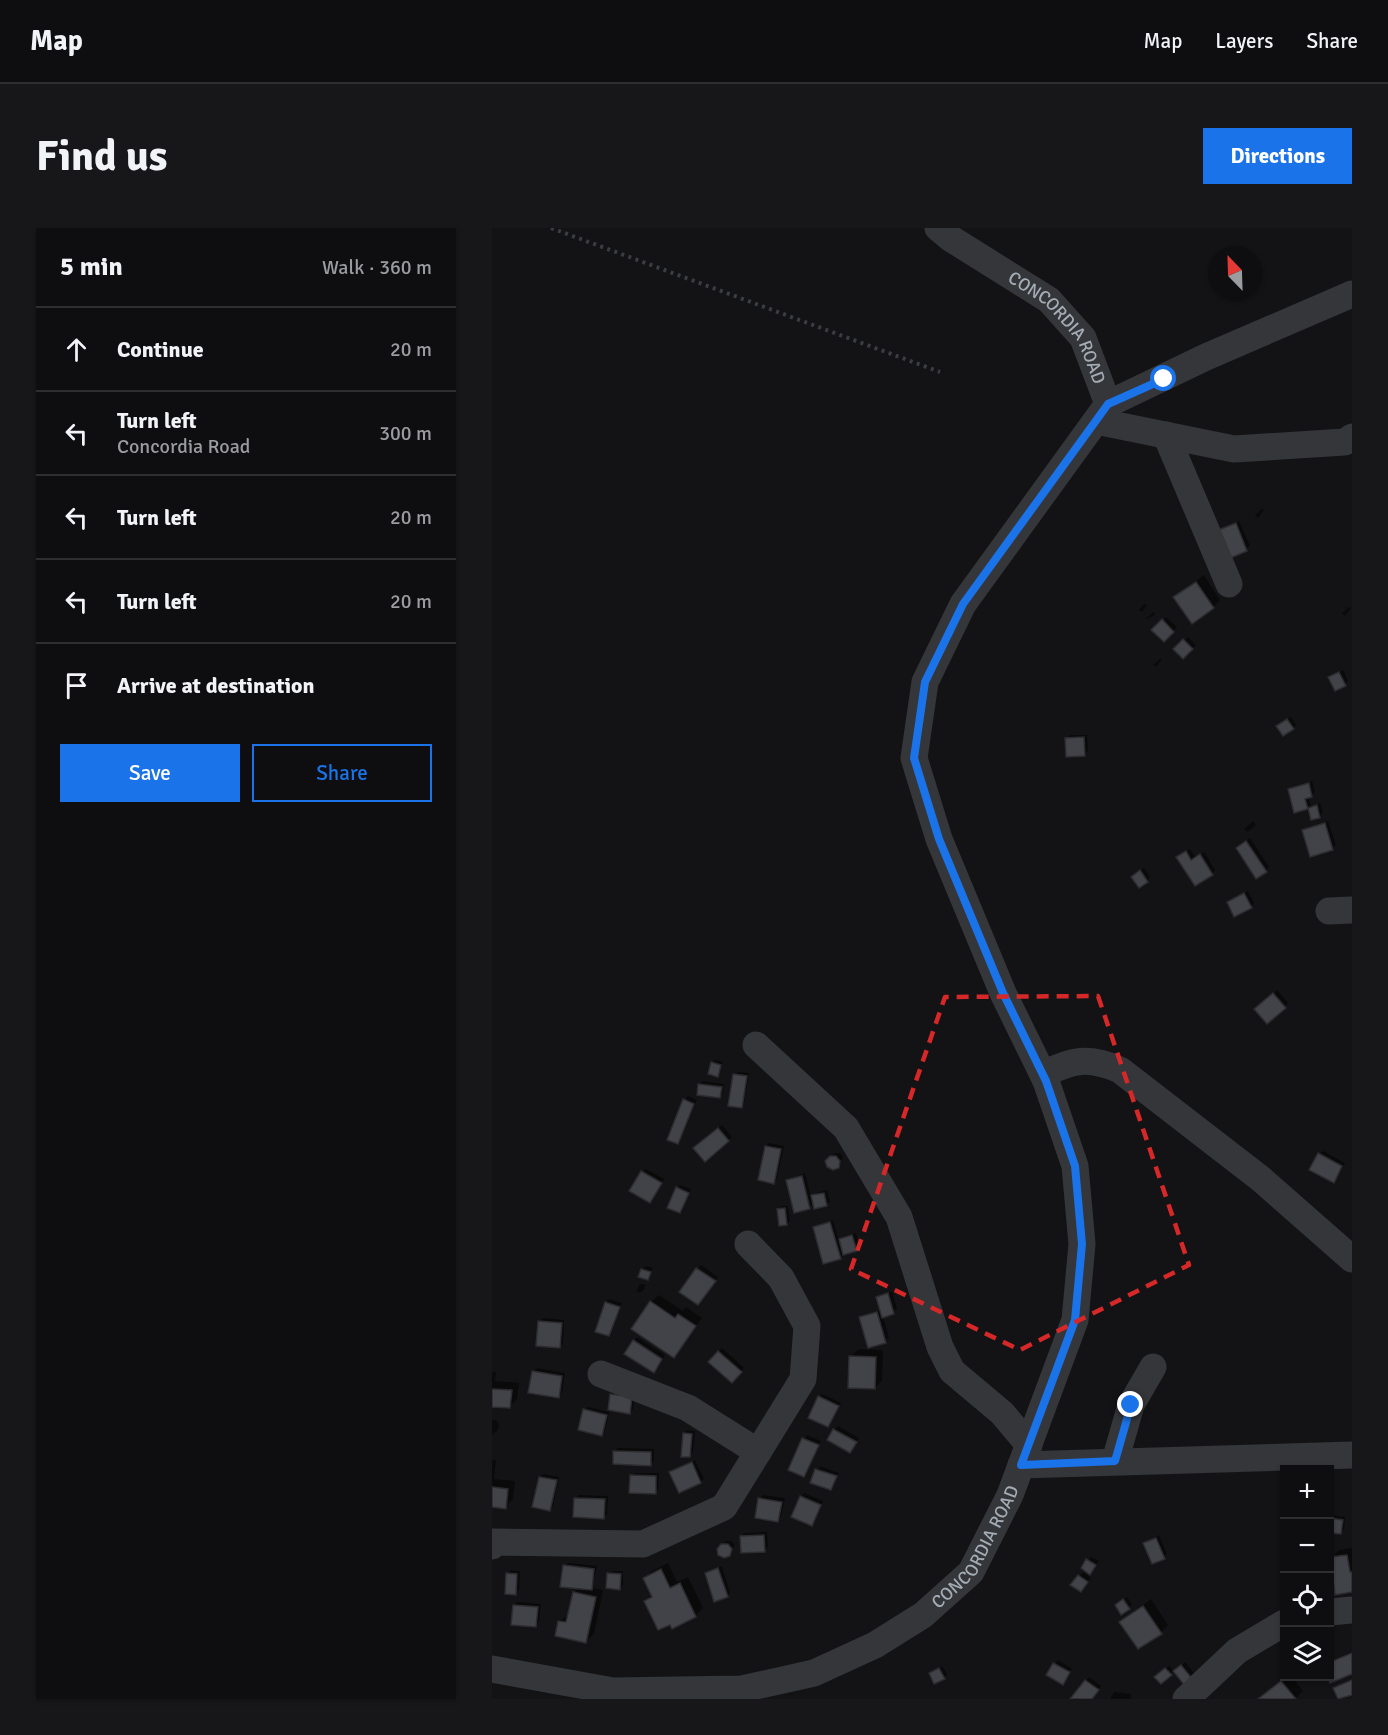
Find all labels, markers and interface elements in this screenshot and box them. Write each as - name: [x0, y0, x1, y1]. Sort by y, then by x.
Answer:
- text: Map: [30, 24, 83, 58]
- text: Map: [1144, 28, 1182, 54]
- text: Layers: [1215, 28, 1273, 54]
- text: Share: [1306, 28, 1358, 54]
- button: Directions: [1203, 128, 1352, 184]
- text: Find us: [36, 131, 167, 182]
- north arrow: [1208, 246, 1262, 300]
- text: 5 min: [60, 251, 123, 283]
- text: Walk · 360 m: [322, 255, 432, 280]
- street label: CONCORDIA ROAD: [1004, 266, 1110, 387]
- icon: ahead: [60, 333, 93, 366]
- text: Continue: [117, 336, 204, 363]
- text: 20 m: [390, 337, 432, 362]
- route start: [1150, 365, 1176, 391]
- text: Turn left: [117, 407, 197, 434]
- icon: left: [60, 417, 93, 450]
- text: 300 m: [379, 421, 432, 446]
- text: Concordia Road: [117, 434, 250, 459]
- icon: left: [60, 501, 93, 534]
- text: Turn left: [117, 504, 197, 531]
- text: 20 m: [390, 505, 432, 530]
- icon: left: [60, 585, 93, 618]
- text: Turn left: [117, 588, 197, 615]
- text: 20 m: [390, 589, 432, 614]
- icon: arrive: [60, 669, 93, 702]
- text: Arrive at destination: [117, 672, 314, 699]
- button: Save: [60, 744, 240, 802]
- button: Share: [252, 744, 432, 802]
- route end: [1117, 1391, 1143, 1417]
- map controls: [1280, 1465, 1334, 1681]
- button: +: [1280, 1465, 1334, 1519]
- street label: CONCORDIA ROAD: [927, 1482, 1024, 1613]
- button: −: [1280, 1519, 1334, 1573]
- button: locate: [1280, 1573, 1334, 1627]
- button: layers: [1280, 1627, 1334, 1681]

